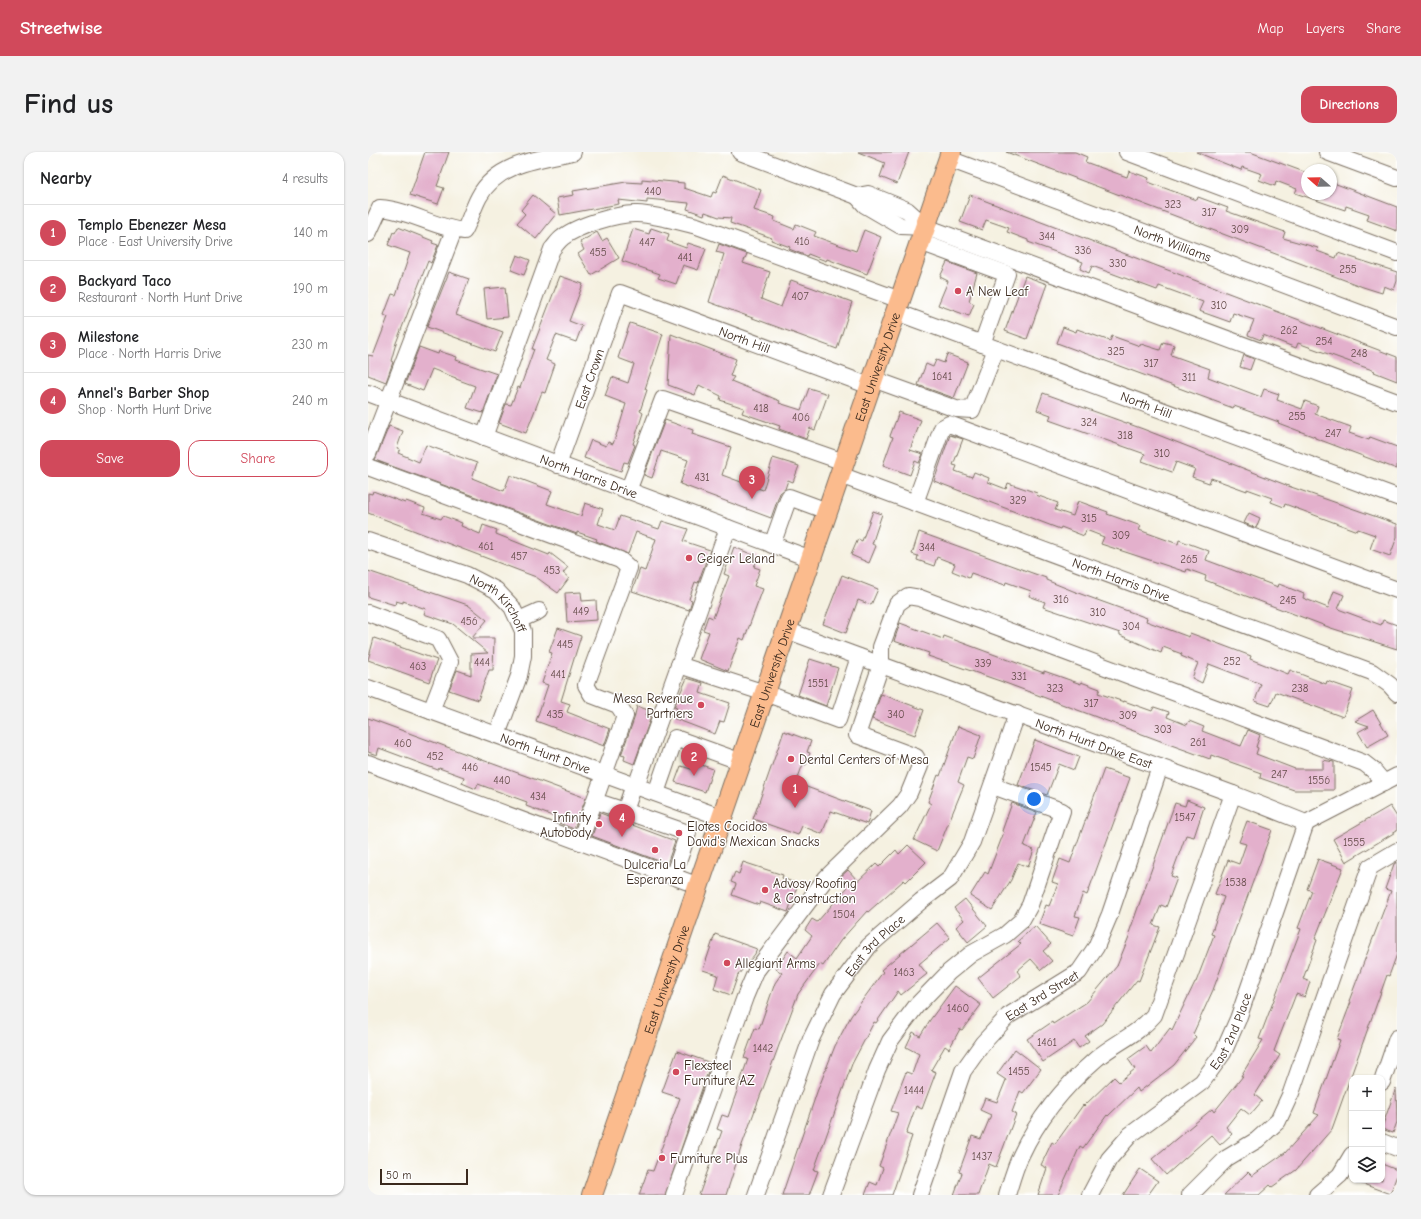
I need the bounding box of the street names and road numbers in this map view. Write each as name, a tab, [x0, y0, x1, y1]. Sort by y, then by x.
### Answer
street label: North Williams	[1132, 222, 1214, 264]
street label: East University Drive	[851, 310, 903, 423]
street label: North Hill	[717, 323, 773, 356]
street label: East Crown	[572, 346, 607, 411]
street label: North Hill	[1119, 388, 1174, 421]
street label: North Harris Drive	[538, 451, 640, 501]
street label: North Harris Drive	[1070, 554, 1173, 604]
street label: North Kirchoff	[467, 570, 530, 635]
street label: East University Drive	[746, 616, 798, 730]
street label: North Hunt Drive East	[1034, 715, 1155, 772]
street label: North Hunt Drive	[498, 730, 593, 777]
street label: East 3rd Place	[842, 911, 908, 979]
street label: East University Drive	[641, 922, 692, 1036]
street label: East 3rd Street	[1002, 966, 1082, 1023]
street label: East 2nd Place	[1206, 990, 1254, 1072]

